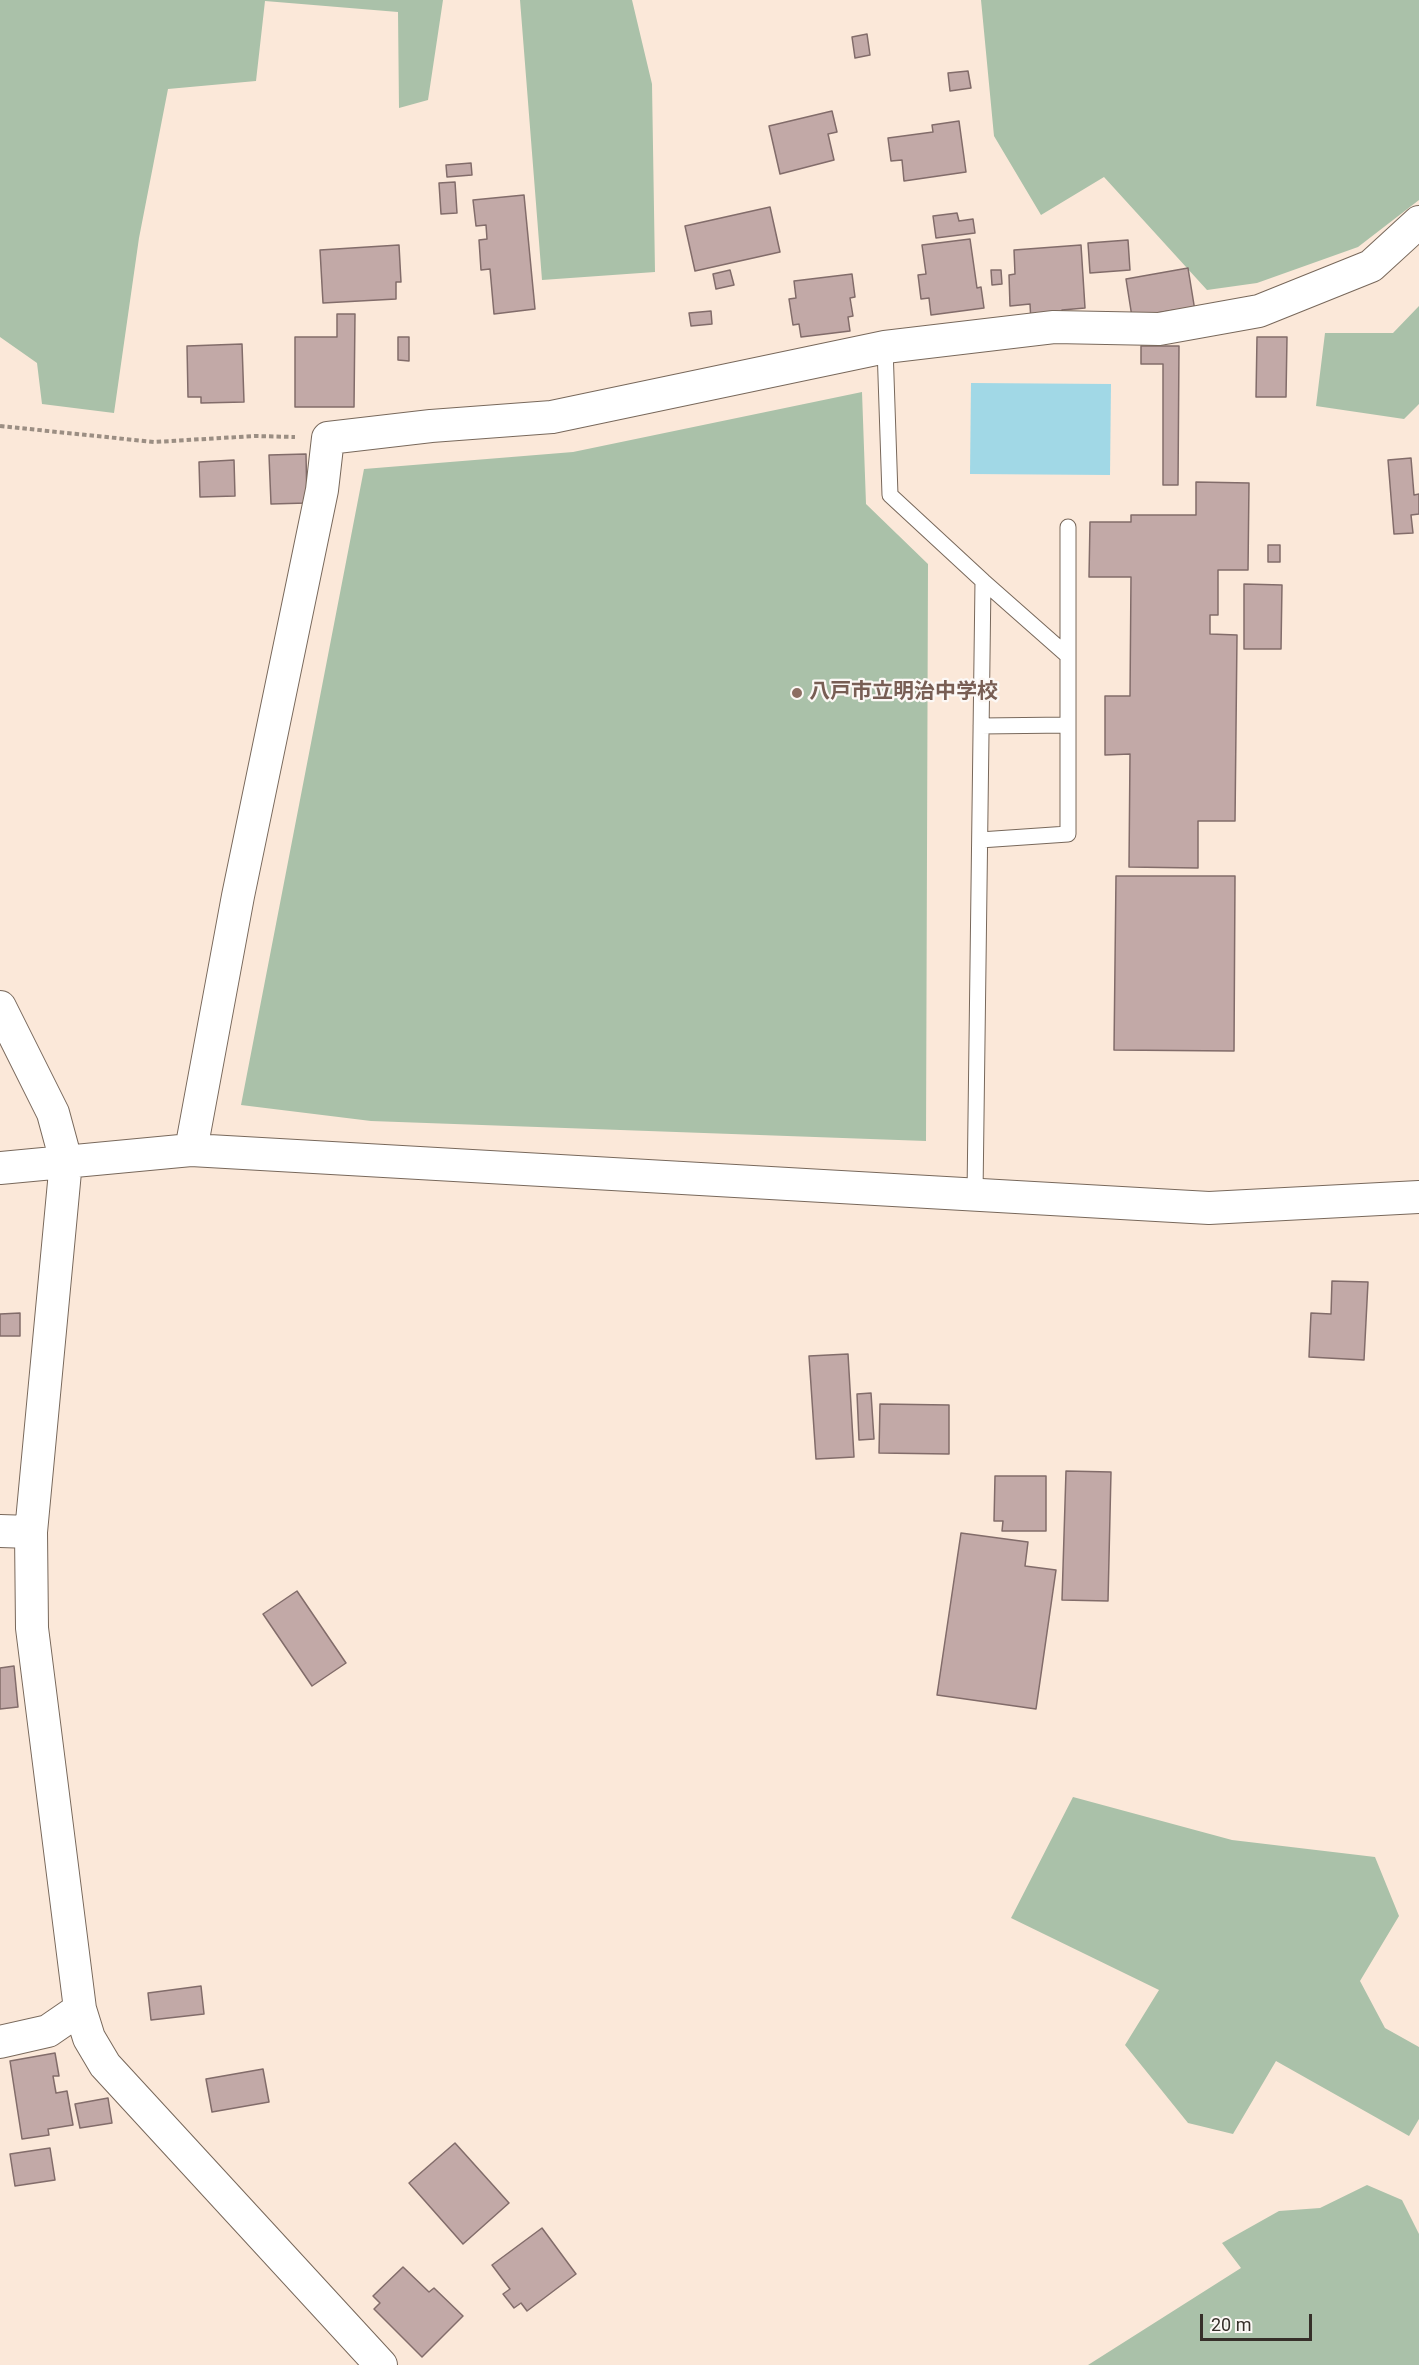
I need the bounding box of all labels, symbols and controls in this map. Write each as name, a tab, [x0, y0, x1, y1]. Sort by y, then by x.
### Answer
place label: 八戸市立明治中学校	[809, 680, 998, 706]
marker: 八戸市立明治中学校	[790, 686, 804, 700]
scale bar	[1203, 2302, 1316, 2340]
text: 20 m	[1211, 2314, 1251, 2335]

